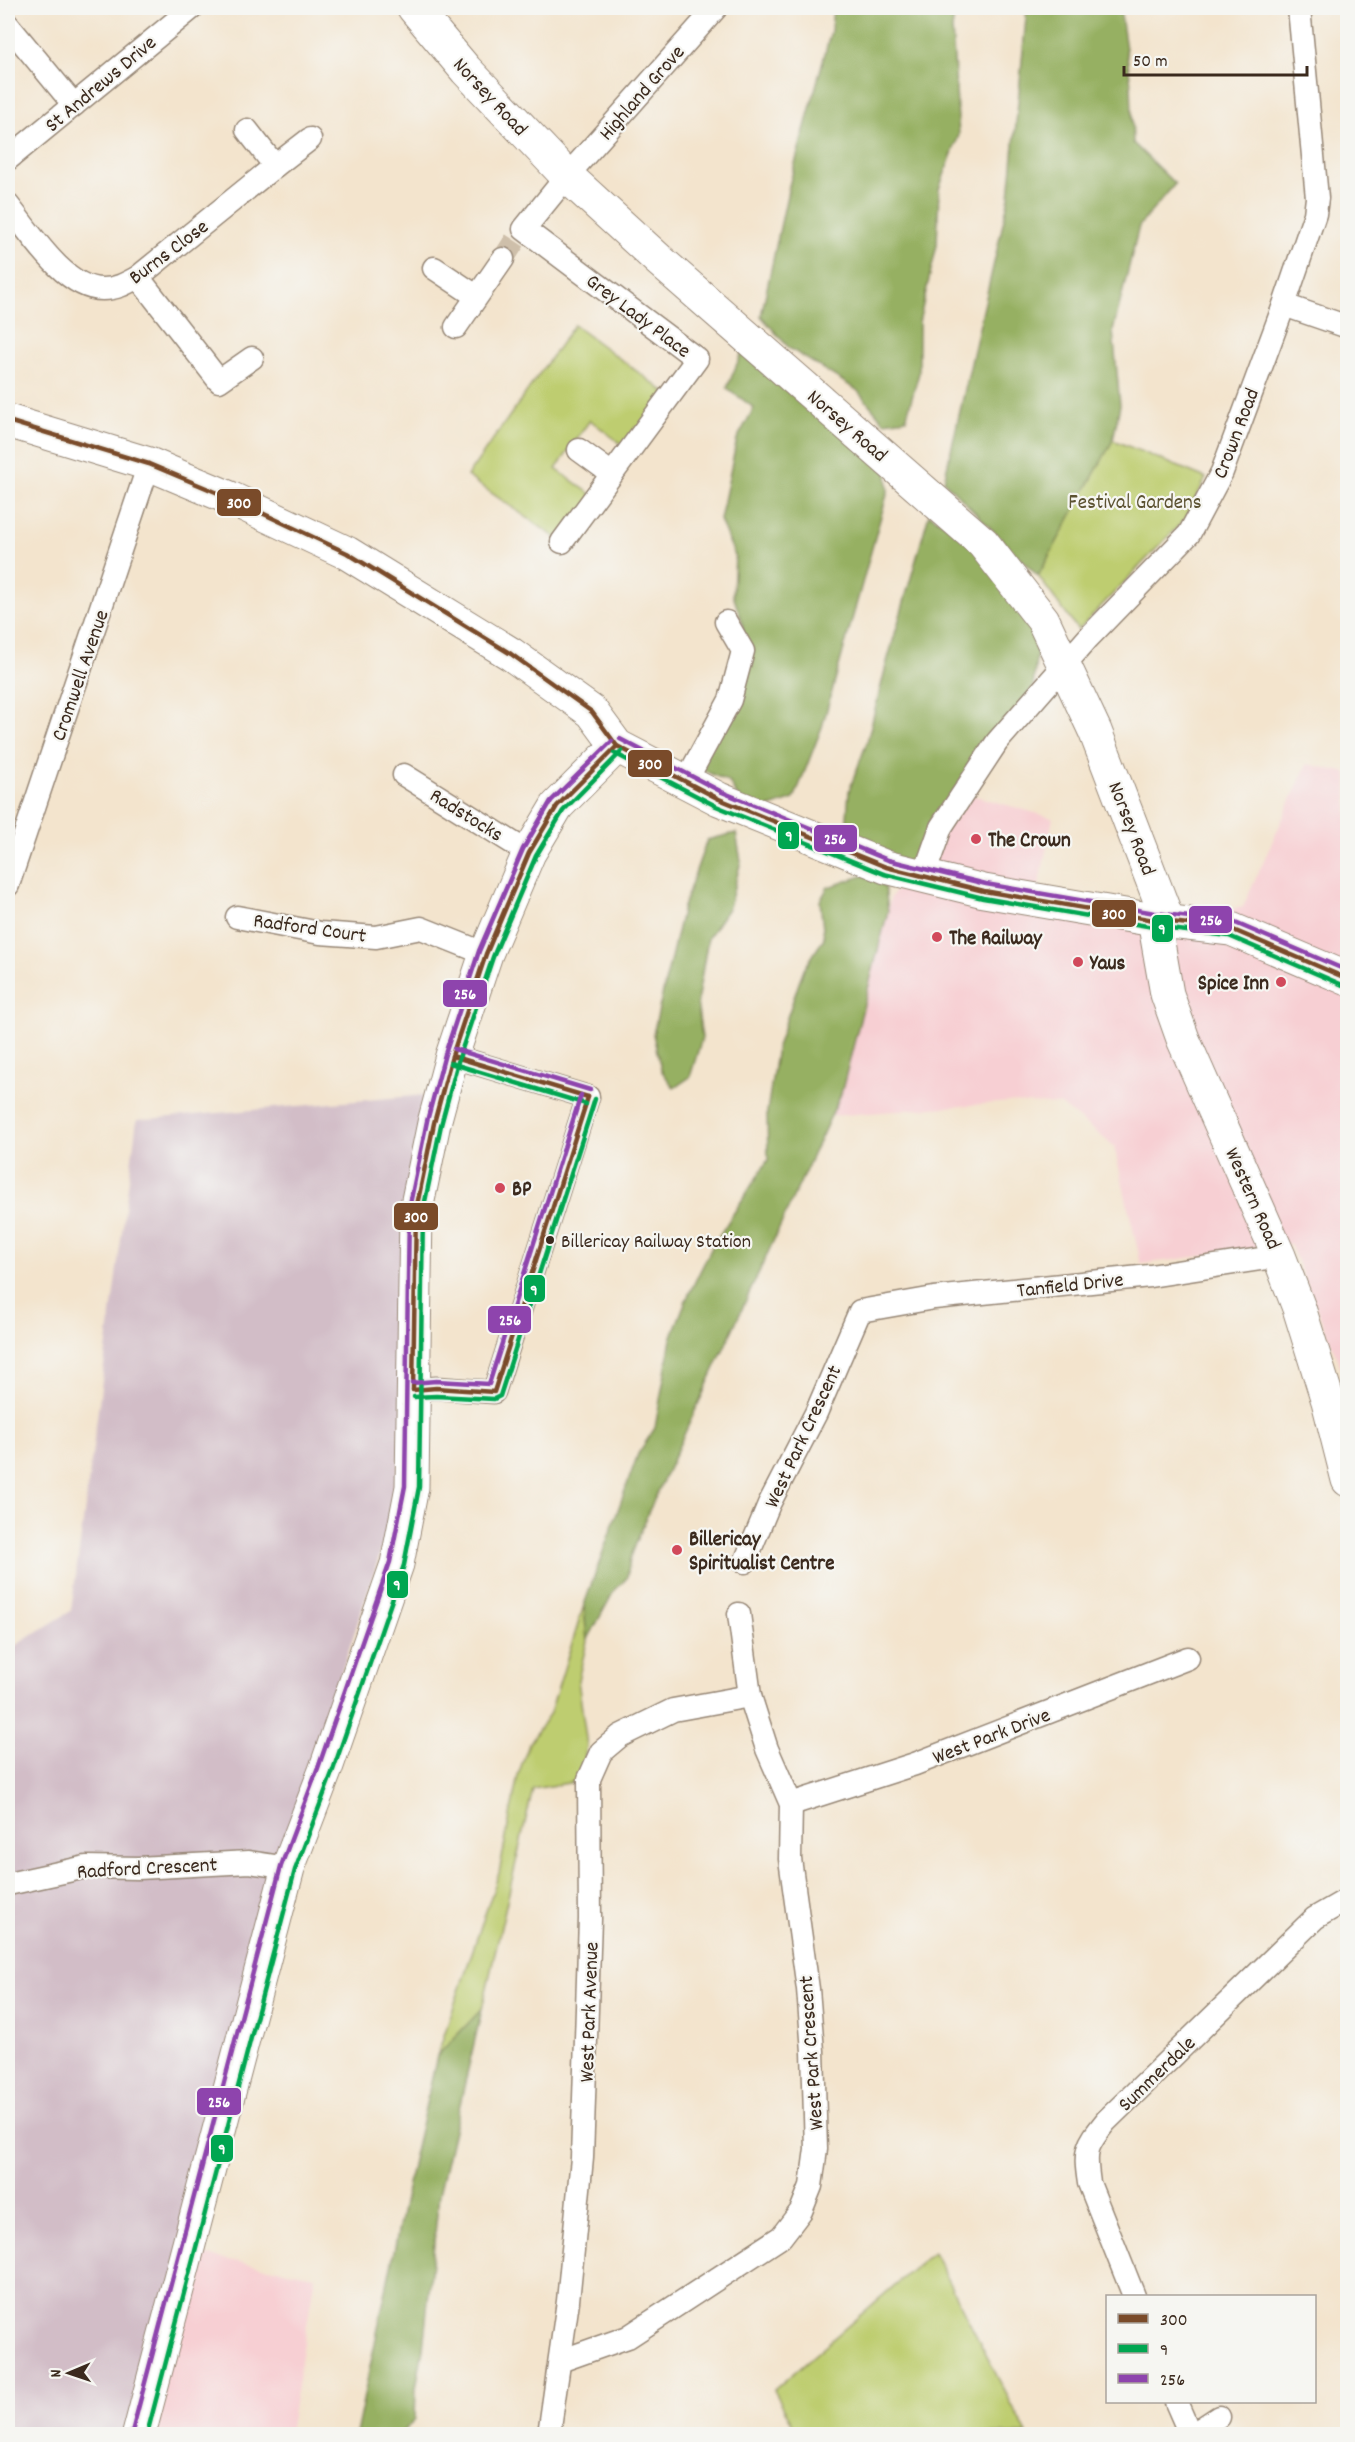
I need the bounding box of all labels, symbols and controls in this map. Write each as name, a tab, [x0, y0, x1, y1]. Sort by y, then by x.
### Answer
street label: St Andrews Drive	[40, 30, 164, 141]
street label: Highland Grove	[593, 39, 693, 148]
scale bar	[1124, 39, 1307, 77]
text: 50 m	[1133, 50, 1168, 75]
street label: Norsey Road	[444, 52, 533, 144]
street label: Burns Close	[124, 213, 216, 293]
street label: Grey Lady Place	[578, 268, 696, 367]
street label: Norsey Road	[799, 384, 893, 471]
street label: Crown Road	[1207, 384, 1269, 484]
line badge: 300	[216, 488, 262, 517]
park label: Festival Gardens	[1068, 489, 1202, 519]
text: 300	[227, 493, 251, 516]
street label: Cromwell Avenue	[45, 606, 118, 746]
line badge: 300	[627, 749, 673, 778]
text: 300	[638, 754, 662, 777]
street label: Norsey Road	[1099, 778, 1162, 880]
street label: Radstocks	[423, 782, 508, 851]
line badge: 9	[777, 821, 800, 850]
line badge: 256	[813, 824, 858, 853]
text: 9	[785, 826, 793, 849]
place label: The Crown	[988, 827, 1071, 857]
text: 256	[824, 829, 846, 852]
marker: The Crown	[969, 832, 983, 846]
line badge: 300	[1091, 899, 1137, 928]
text: 300	[1102, 904, 1126, 927]
line badge: 256	[1188, 905, 1233, 934]
street label: Radford Court	[251, 907, 368, 953]
text: 256	[1200, 910, 1222, 933]
line badge: 9	[1151, 914, 1174, 943]
text: 9	[1158, 919, 1166, 942]
place label: The Railway	[949, 925, 1043, 955]
marker: The Railway	[930, 930, 944, 944]
place label: Yaus	[1089, 950, 1126, 980]
marker: Yaus	[1071, 955, 1085, 969]
place label: Spice Inn	[1198, 970, 1269, 1000]
marker: Spice Inn	[1274, 975, 1288, 989]
line badge: 256	[442, 979, 488, 1008]
text: 256	[454, 984, 476, 1007]
street label: Western Road	[1215, 1143, 1287, 1255]
place label: BP	[512, 1176, 532, 1206]
marker: BP	[493, 1181, 507, 1195]
line badge: 300	[393, 1202, 439, 1231]
text: 300	[404, 1207, 428, 1230]
place label: Billericay Railway Station	[561, 1229, 751, 1257]
marker: Billericay Railway Station	[544, 1234, 556, 1246]
street label: Tanfield Drive	[1016, 1266, 1125, 1307]
line badge: 9	[523, 1274, 546, 1303]
text: 9	[530, 1280, 538, 1303]
line badge: 256	[487, 1305, 532, 1334]
text: 256	[499, 1310, 521, 1333]
street label: West Park Crescent	[758, 1361, 851, 1514]
place label: Billericay Spiritualist Centre	[689, 1526, 834, 1580]
marker: Billericay Spiritualist Centre	[670, 1543, 684, 1557]
line badge: 9	[386, 1570, 409, 1599]
text: 9	[393, 1575, 401, 1598]
street label: West Park Drive	[929, 1702, 1055, 1774]
street label: Radford Crescent	[76, 1851, 218, 1889]
street label: West Park Avenue	[574, 1941, 608, 2083]
street label: West Park Crescent	[793, 1974, 833, 2131]
street label: Summerdale	[1112, 2030, 1204, 2120]
line badge: 256	[196, 2087, 242, 2116]
text: 256	[208, 2092, 230, 2115]
line badge: 9	[210, 2134, 234, 2163]
text: 9	[218, 2139, 226, 2162]
legend	[1106, 2295, 1316, 2403]
text: 300	[1160, 2309, 1188, 2334]
text: 9	[1160, 2339, 1168, 2364]
north arrow	[39, 2343, 99, 2403]
text: N	[45, 2369, 68, 2378]
text: 256	[1160, 2369, 1185, 2394]

